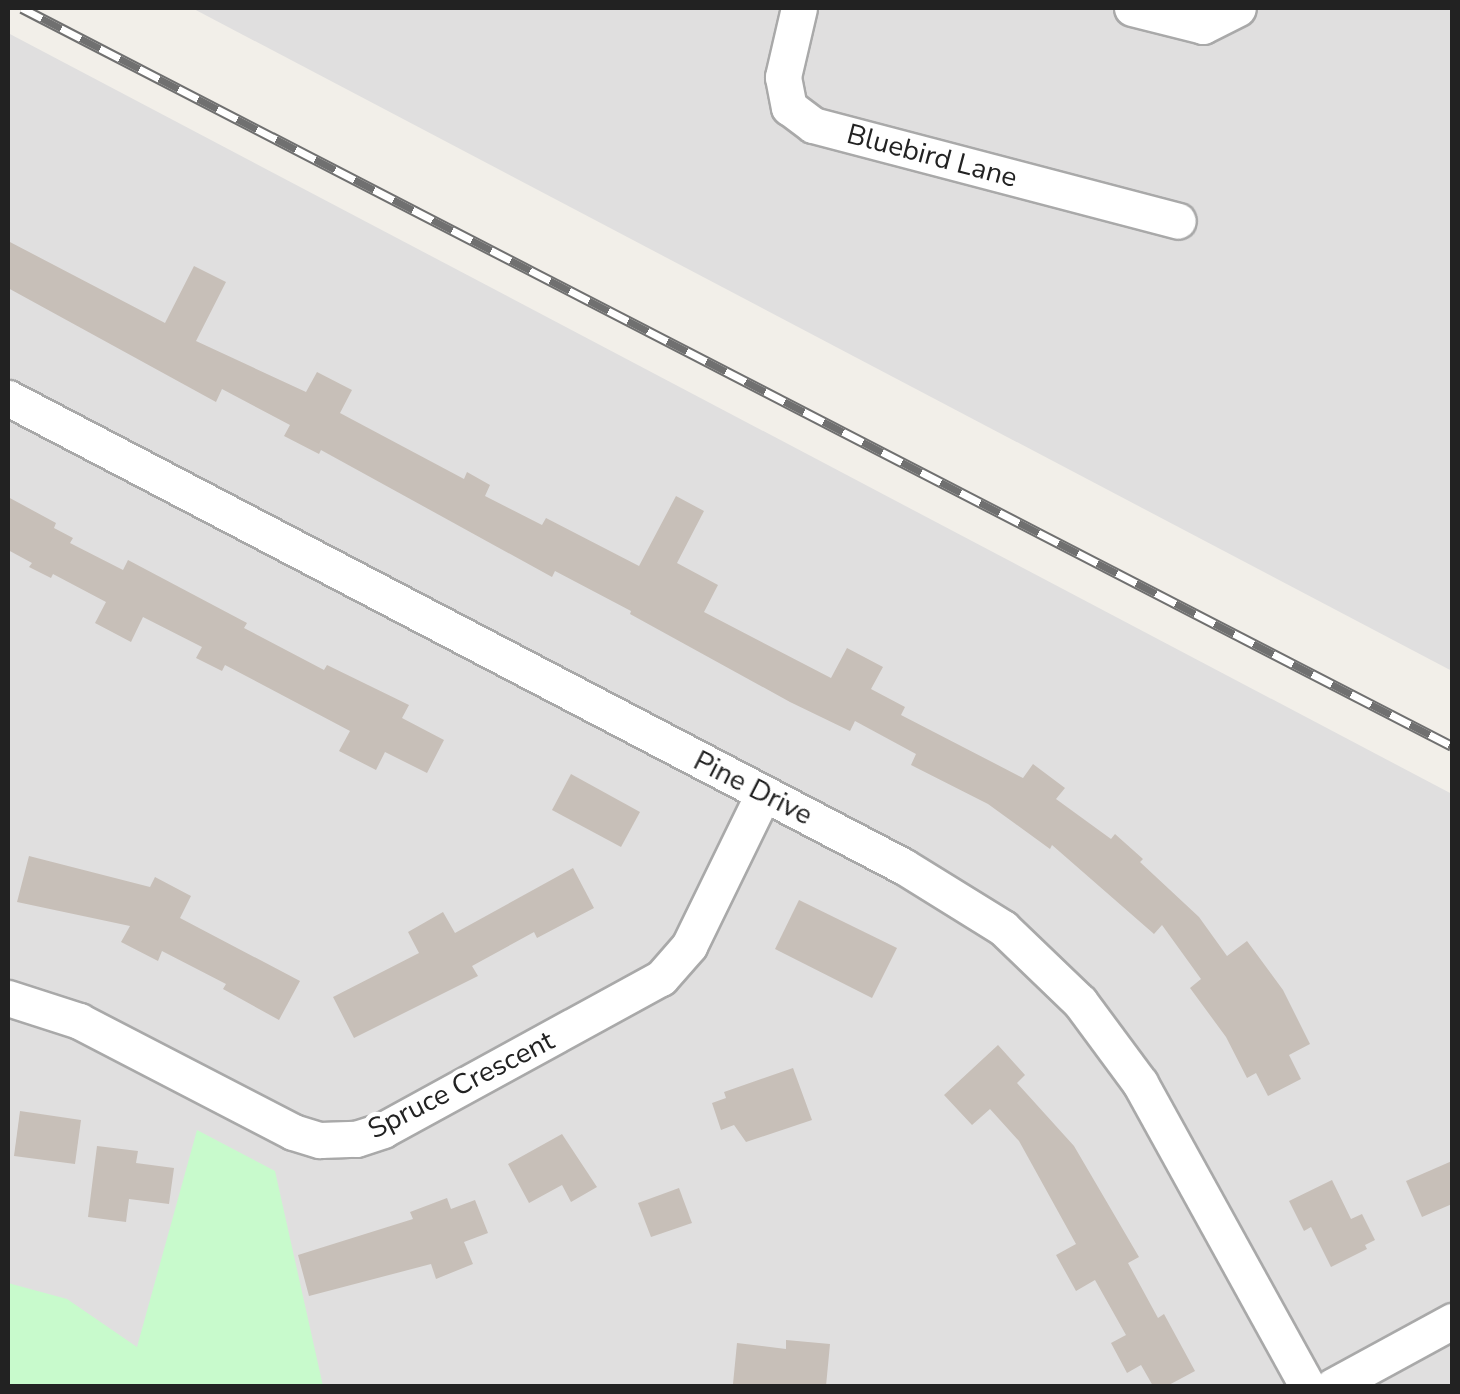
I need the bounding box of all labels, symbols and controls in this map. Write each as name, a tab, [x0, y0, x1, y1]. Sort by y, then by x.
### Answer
street label: Bluebird Lane	[843, 117, 1021, 195]
street label: Pine Drive	[688, 744, 818, 832]
street label: Spruce Crescent	[362, 1024, 560, 1146]

